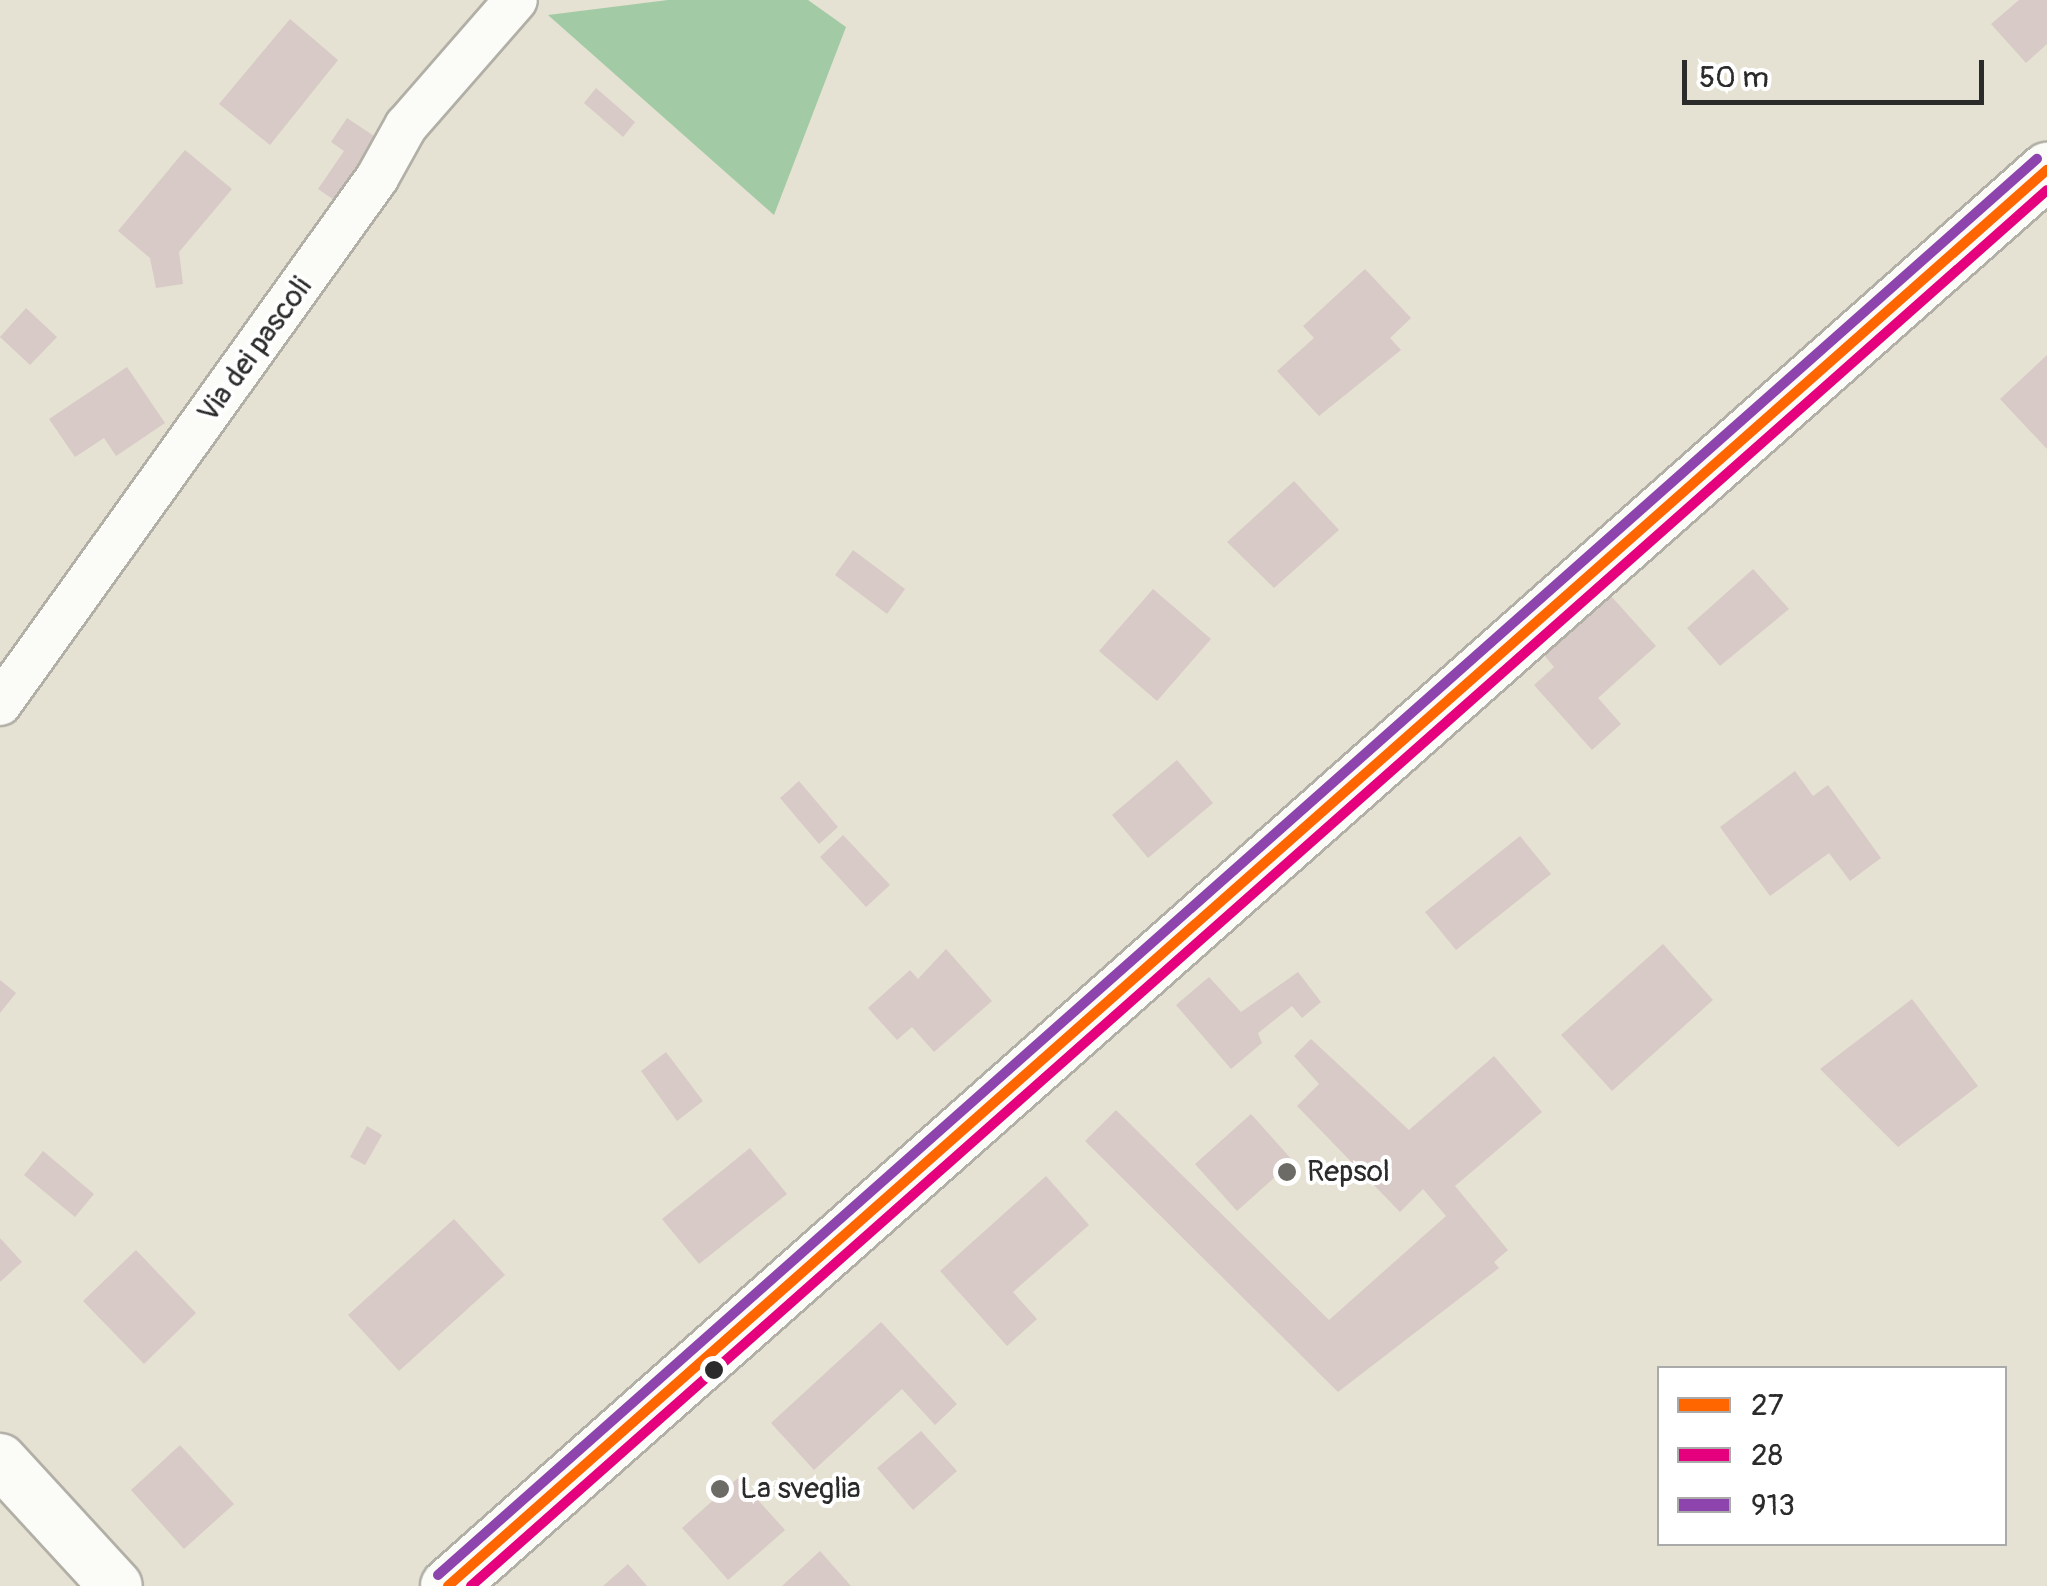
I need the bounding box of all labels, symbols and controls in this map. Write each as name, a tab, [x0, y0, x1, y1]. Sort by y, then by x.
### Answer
scale bar	[1687, 40, 1990, 102]
text: 50 m	[1699, 59, 1769, 96]
street label: Via dei pascoli	[190, 270, 320, 430]
place label: Repsol	[1307, 1154, 1390, 1190]
marker: Repsol	[1276, 1161, 1298, 1183]
unlabelled marker	[704, 1360, 724, 1380]
legend	[1657, 1366, 2007, 1546]
text: 27	[1751, 1387, 1784, 1424]
text: 28	[1751, 1437, 1783, 1474]
place label: La sveglia	[740, 1471, 861, 1507]
marker: La sveglia	[709, 1478, 731, 1500]
text: 913	[1751, 1487, 1795, 1524]

